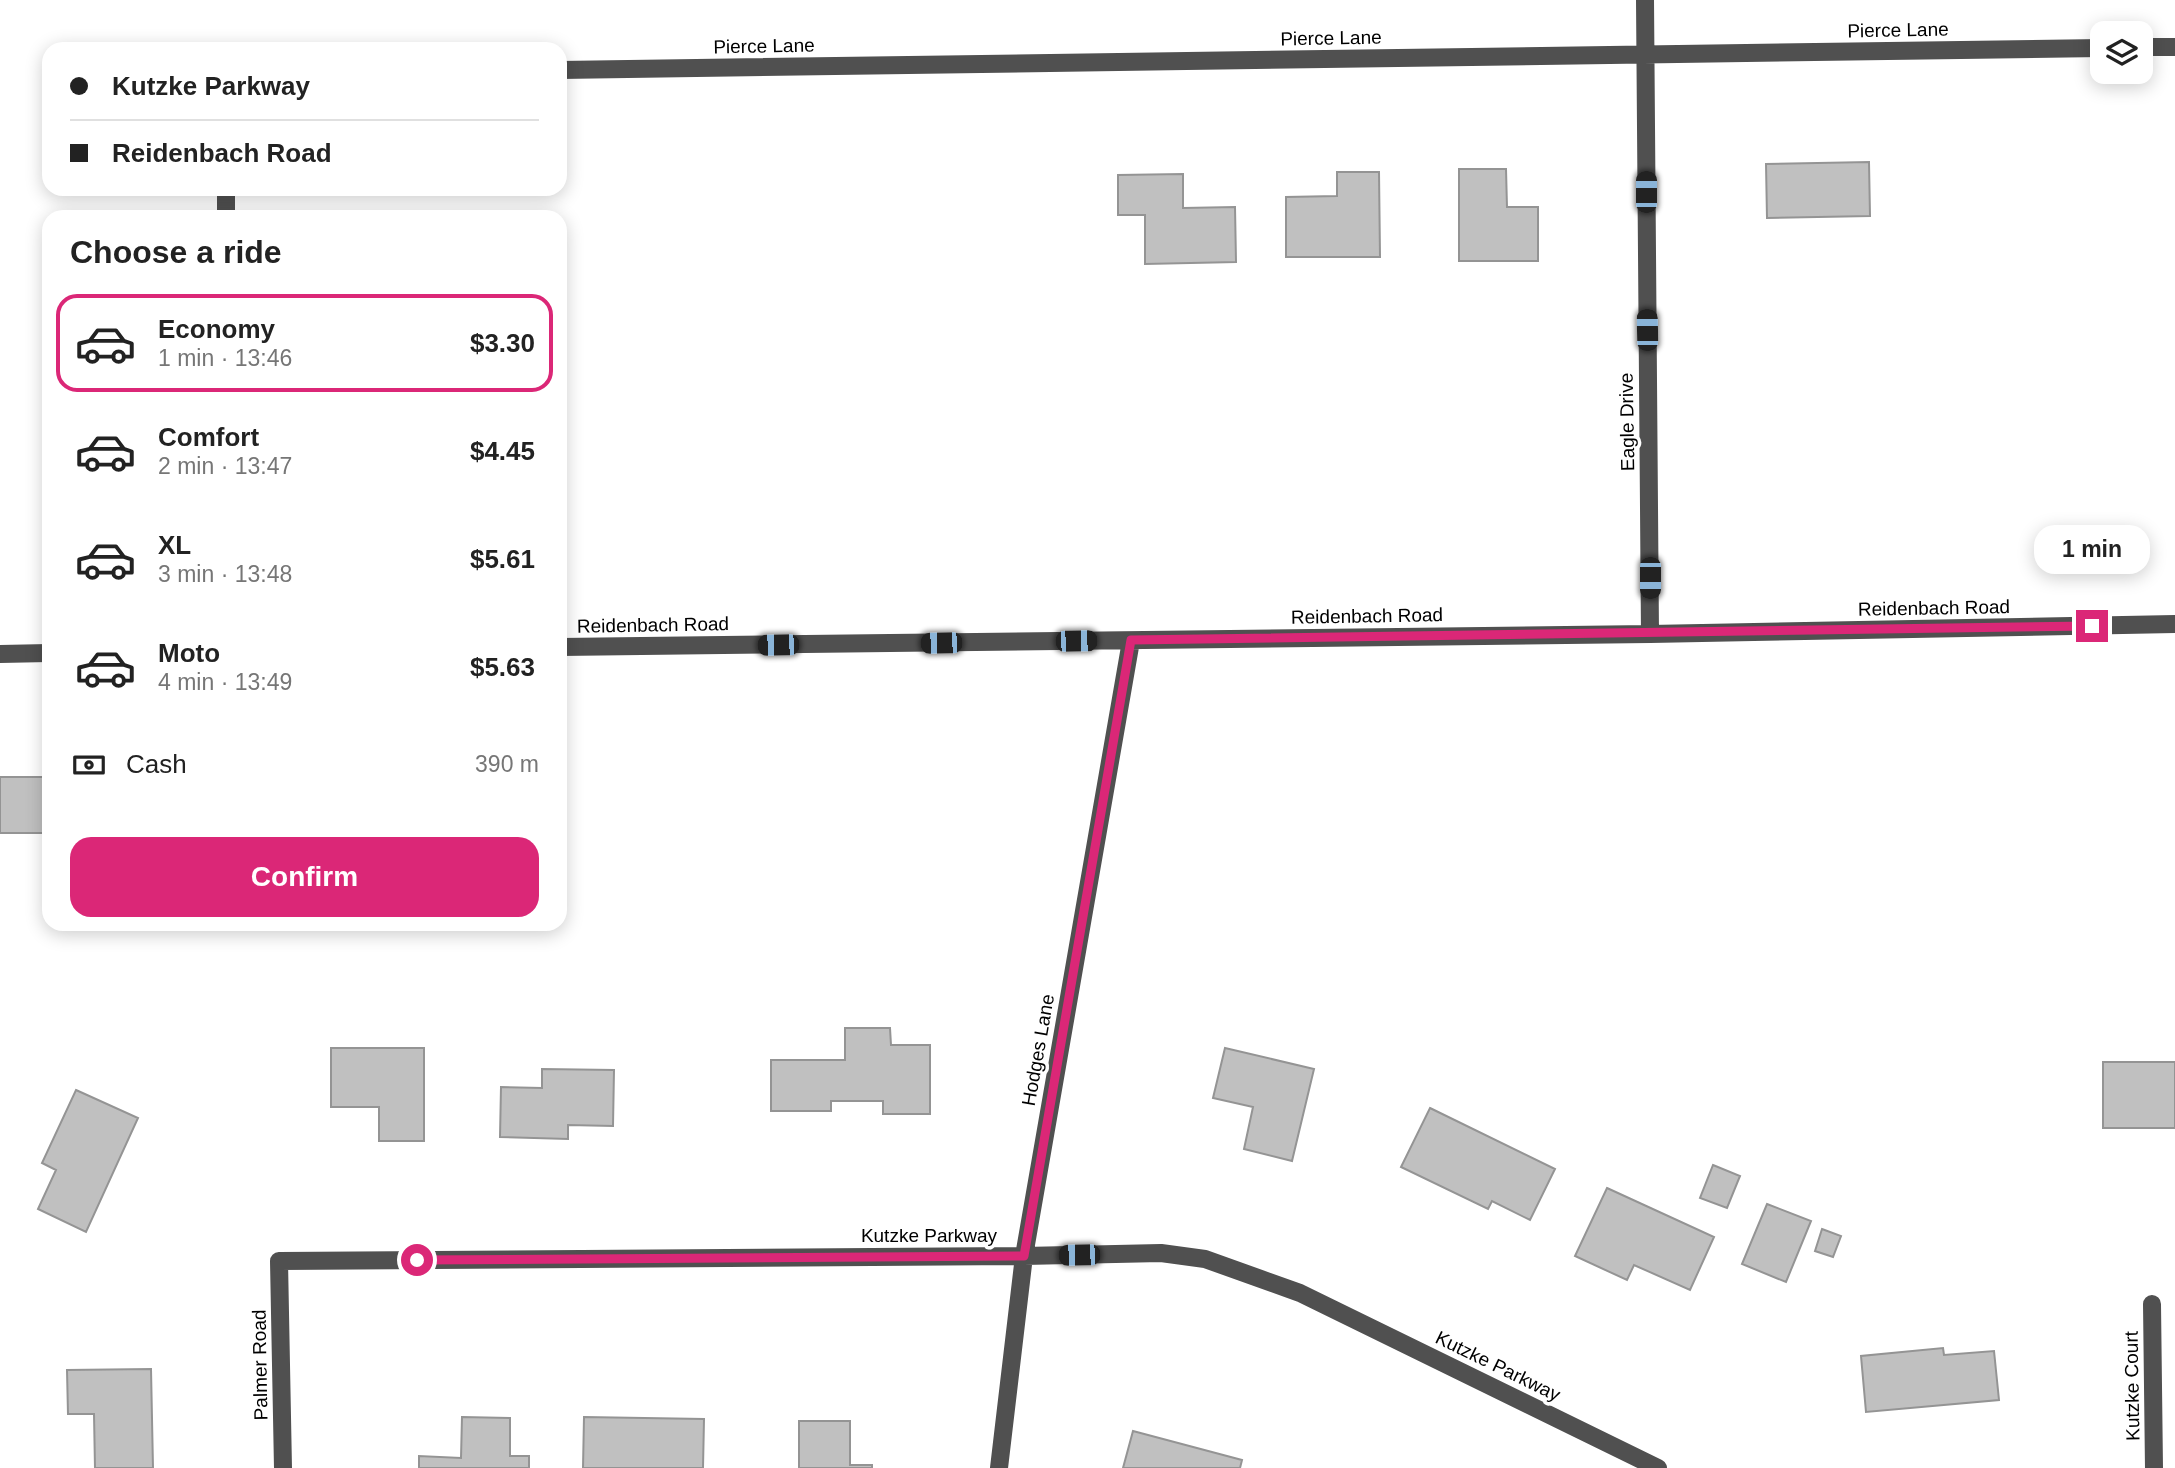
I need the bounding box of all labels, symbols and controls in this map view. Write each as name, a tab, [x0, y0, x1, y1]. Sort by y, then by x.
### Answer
street label: Pierce Lane	[1847, 19, 1949, 41]
map controls	[2090, 21, 2153, 84]
button: layers	[2090, 21, 2153, 84]
street label: Pierce Lane	[1280, 27, 1382, 49]
street label: Pierce Lane	[713, 35, 815, 57]
text: Kutzke Parkway	[112, 71, 310, 101]
text: Reidenbach Road	[112, 138, 332, 168]
car	[1636, 171, 1657, 213]
text: Choose a ride	[70, 234, 282, 270]
car	[1637, 309, 1658, 351]
icon: car	[74, 312, 137, 375]
text: Economy	[158, 314, 275, 344]
text: $3.30	[470, 328, 535, 358]
text: 1 min · 13:46	[158, 345, 292, 371]
street label: Eagle Drive	[1616, 373, 1638, 471]
icon: car	[74, 420, 137, 483]
text: Comfort	[158, 422, 259, 452]
text: $4.45	[470, 436, 535, 466]
text: 2 min · 13:47	[158, 453, 292, 479]
callout: 1 min	[2034, 524, 2150, 574]
icon: car	[74, 528, 137, 591]
text: XL	[158, 530, 191, 560]
text: 1 min	[2062, 536, 2122, 562]
text: $5.61	[470, 544, 535, 574]
car	[1640, 557, 1661, 599]
text: 3 min · 13:48	[158, 561, 292, 587]
street label: Reidenbach Road	[1858, 596, 2010, 620]
street label: Reidenbach Road	[1291, 604, 1443, 628]
route end	[2076, 610, 2108, 642]
street label: Reidenbach Road	[577, 613, 729, 637]
car	[1055, 630, 1098, 652]
car	[920, 632, 963, 654]
car	[757, 634, 800, 656]
icon: car	[74, 636, 137, 699]
text: Moto	[158, 638, 220, 668]
text: $5.63	[470, 652, 535, 682]
text: 4 min · 13:49	[158, 669, 292, 695]
icon: cash	[70, 746, 108, 784]
text: Cash	[126, 749, 187, 779]
text: 390 m	[475, 751, 539, 777]
button: Confirm	[70, 837, 539, 917]
street label: Hodges Lane	[1018, 993, 1058, 1107]
street label: Kutzke Parkway	[861, 1225, 998, 1246]
route start	[401, 1244, 433, 1276]
car	[1058, 1244, 1101, 1266]
street label: Palmer Road	[249, 1309, 271, 1421]
street label: Kutzke Parkway	[1432, 1327, 1564, 1406]
street label: Kutzke Court	[2121, 1330, 2143, 1441]

